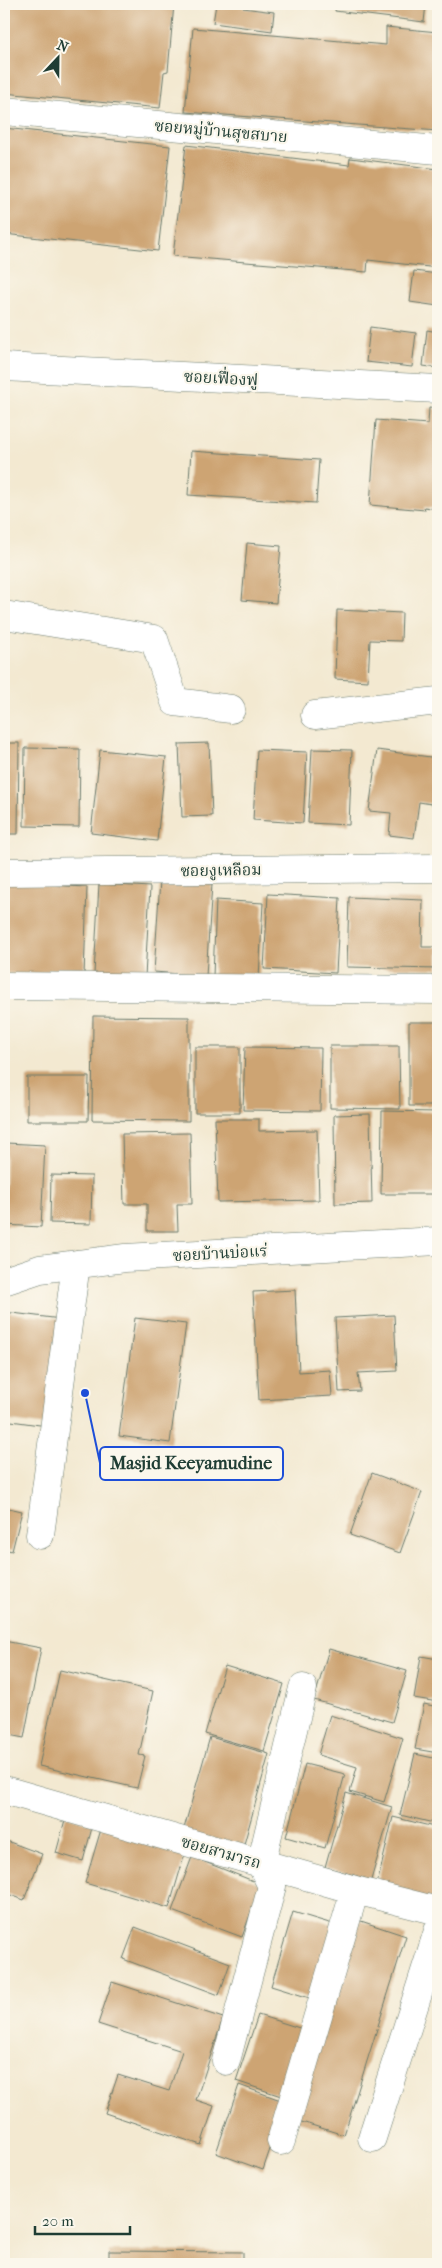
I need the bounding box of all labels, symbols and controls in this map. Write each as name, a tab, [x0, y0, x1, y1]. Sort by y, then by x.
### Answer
north arrow	[32, 32, 82, 82]
text: N	[55, 37, 71, 56]
street label: ซอยหมู่บ้านสุขสบาย	[153, 116, 288, 148]
street label: ซอยเฟื่องฟู	[183, 365, 259, 390]
street label: ซอยงูเหลือม	[180, 860, 262, 881]
street label: ซอยบ้านบ่อแร่	[172, 1241, 268, 1265]
callout: Masjid Keeyamudine	[100, 1447, 283, 1480]
text: Masjid Keeyamudine	[109, 1453, 272, 1474]
street label: ซอยสามารถ	[179, 1832, 263, 1872]
scale bar	[35, 2203, 130, 2235]
text: 20 m	[42, 2212, 74, 2230]

